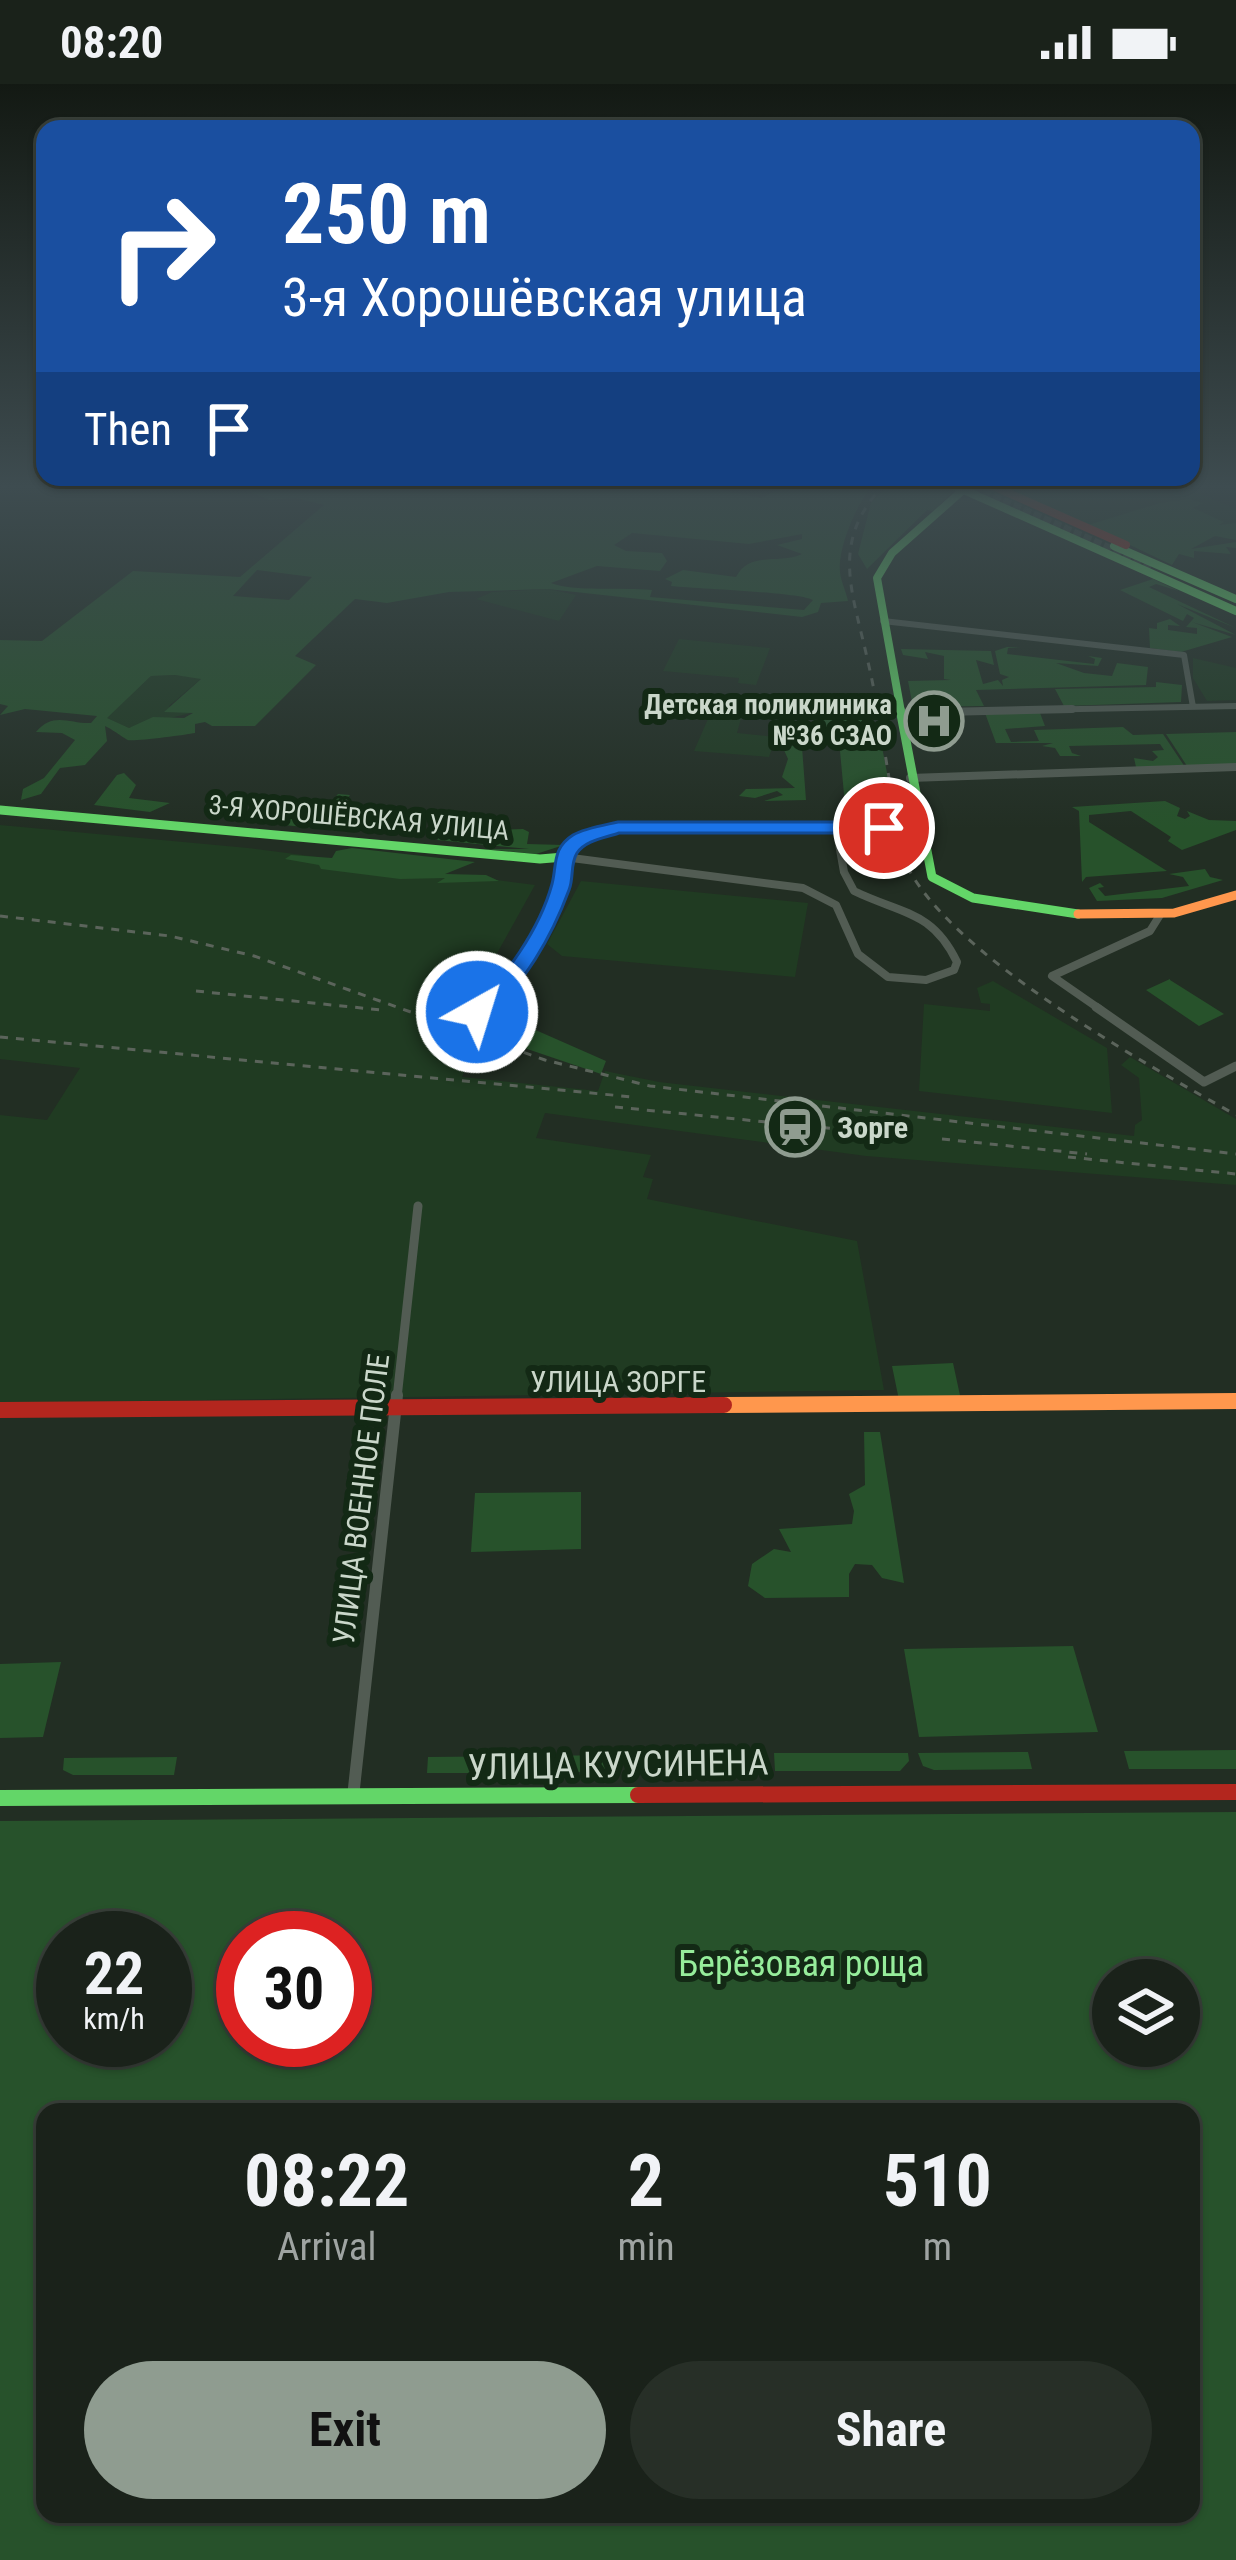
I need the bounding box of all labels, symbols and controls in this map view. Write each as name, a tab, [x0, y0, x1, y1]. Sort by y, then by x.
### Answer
text: 08:20	[60, 16, 163, 69]
text: 250 m	[282, 165, 491, 264]
icon: right	[84, 168, 240, 324]
text: 3-я Хорошёвская улица	[282, 266, 807, 329]
icon: arrive	[196, 396, 262, 462]
text: Then	[84, 403, 172, 456]
place label: Детская поликлиника №36 СЗАО	[644, 689, 892, 752]
hospital icon: Детская поликлиника №36 СЗАО	[903, 690, 965, 752]
pin	[833, 777, 935, 879]
street label: 3-Я ХОРОШЁВСКАЯ УЛИЦА	[207, 789, 511, 847]
icon: arrive	[851, 795, 917, 861]
position arrow	[414, 949, 540, 1075]
station icon: Зорге	[764, 1096, 826, 1158]
place label: Зорге	[837, 1110, 908, 1145]
street label: УЛИЦА ВОЕННОЕ ПОЛЕ	[326, 1352, 396, 1646]
street label: УЛИЦА ЗОРГЕ	[530, 1364, 706, 1399]
street label: УЛИЦА КУУСИНЕНА	[467, 1741, 769, 1789]
speed limit sign: 30	[216, 1911, 372, 2067]
text: 22	[84, 1938, 144, 2009]
park label: Берёзовая роща	[678, 1943, 924, 1985]
map controls	[1092, 1959, 1200, 2067]
button: layers	[1092, 1959, 1200, 2067]
text: km/h	[83, 2001, 145, 2036]
text: 08:22	[244, 2139, 409, 2224]
text: 2	[628, 2139, 664, 2224]
text: 510	[883, 2139, 992, 2224]
text: Arrival	[277, 2224, 376, 2270]
text: min	[617, 2224, 675, 2270]
text: m	[923, 2224, 952, 2270]
button: Exit	[84, 2361, 606, 2499]
button: Share	[630, 2361, 1152, 2499]

